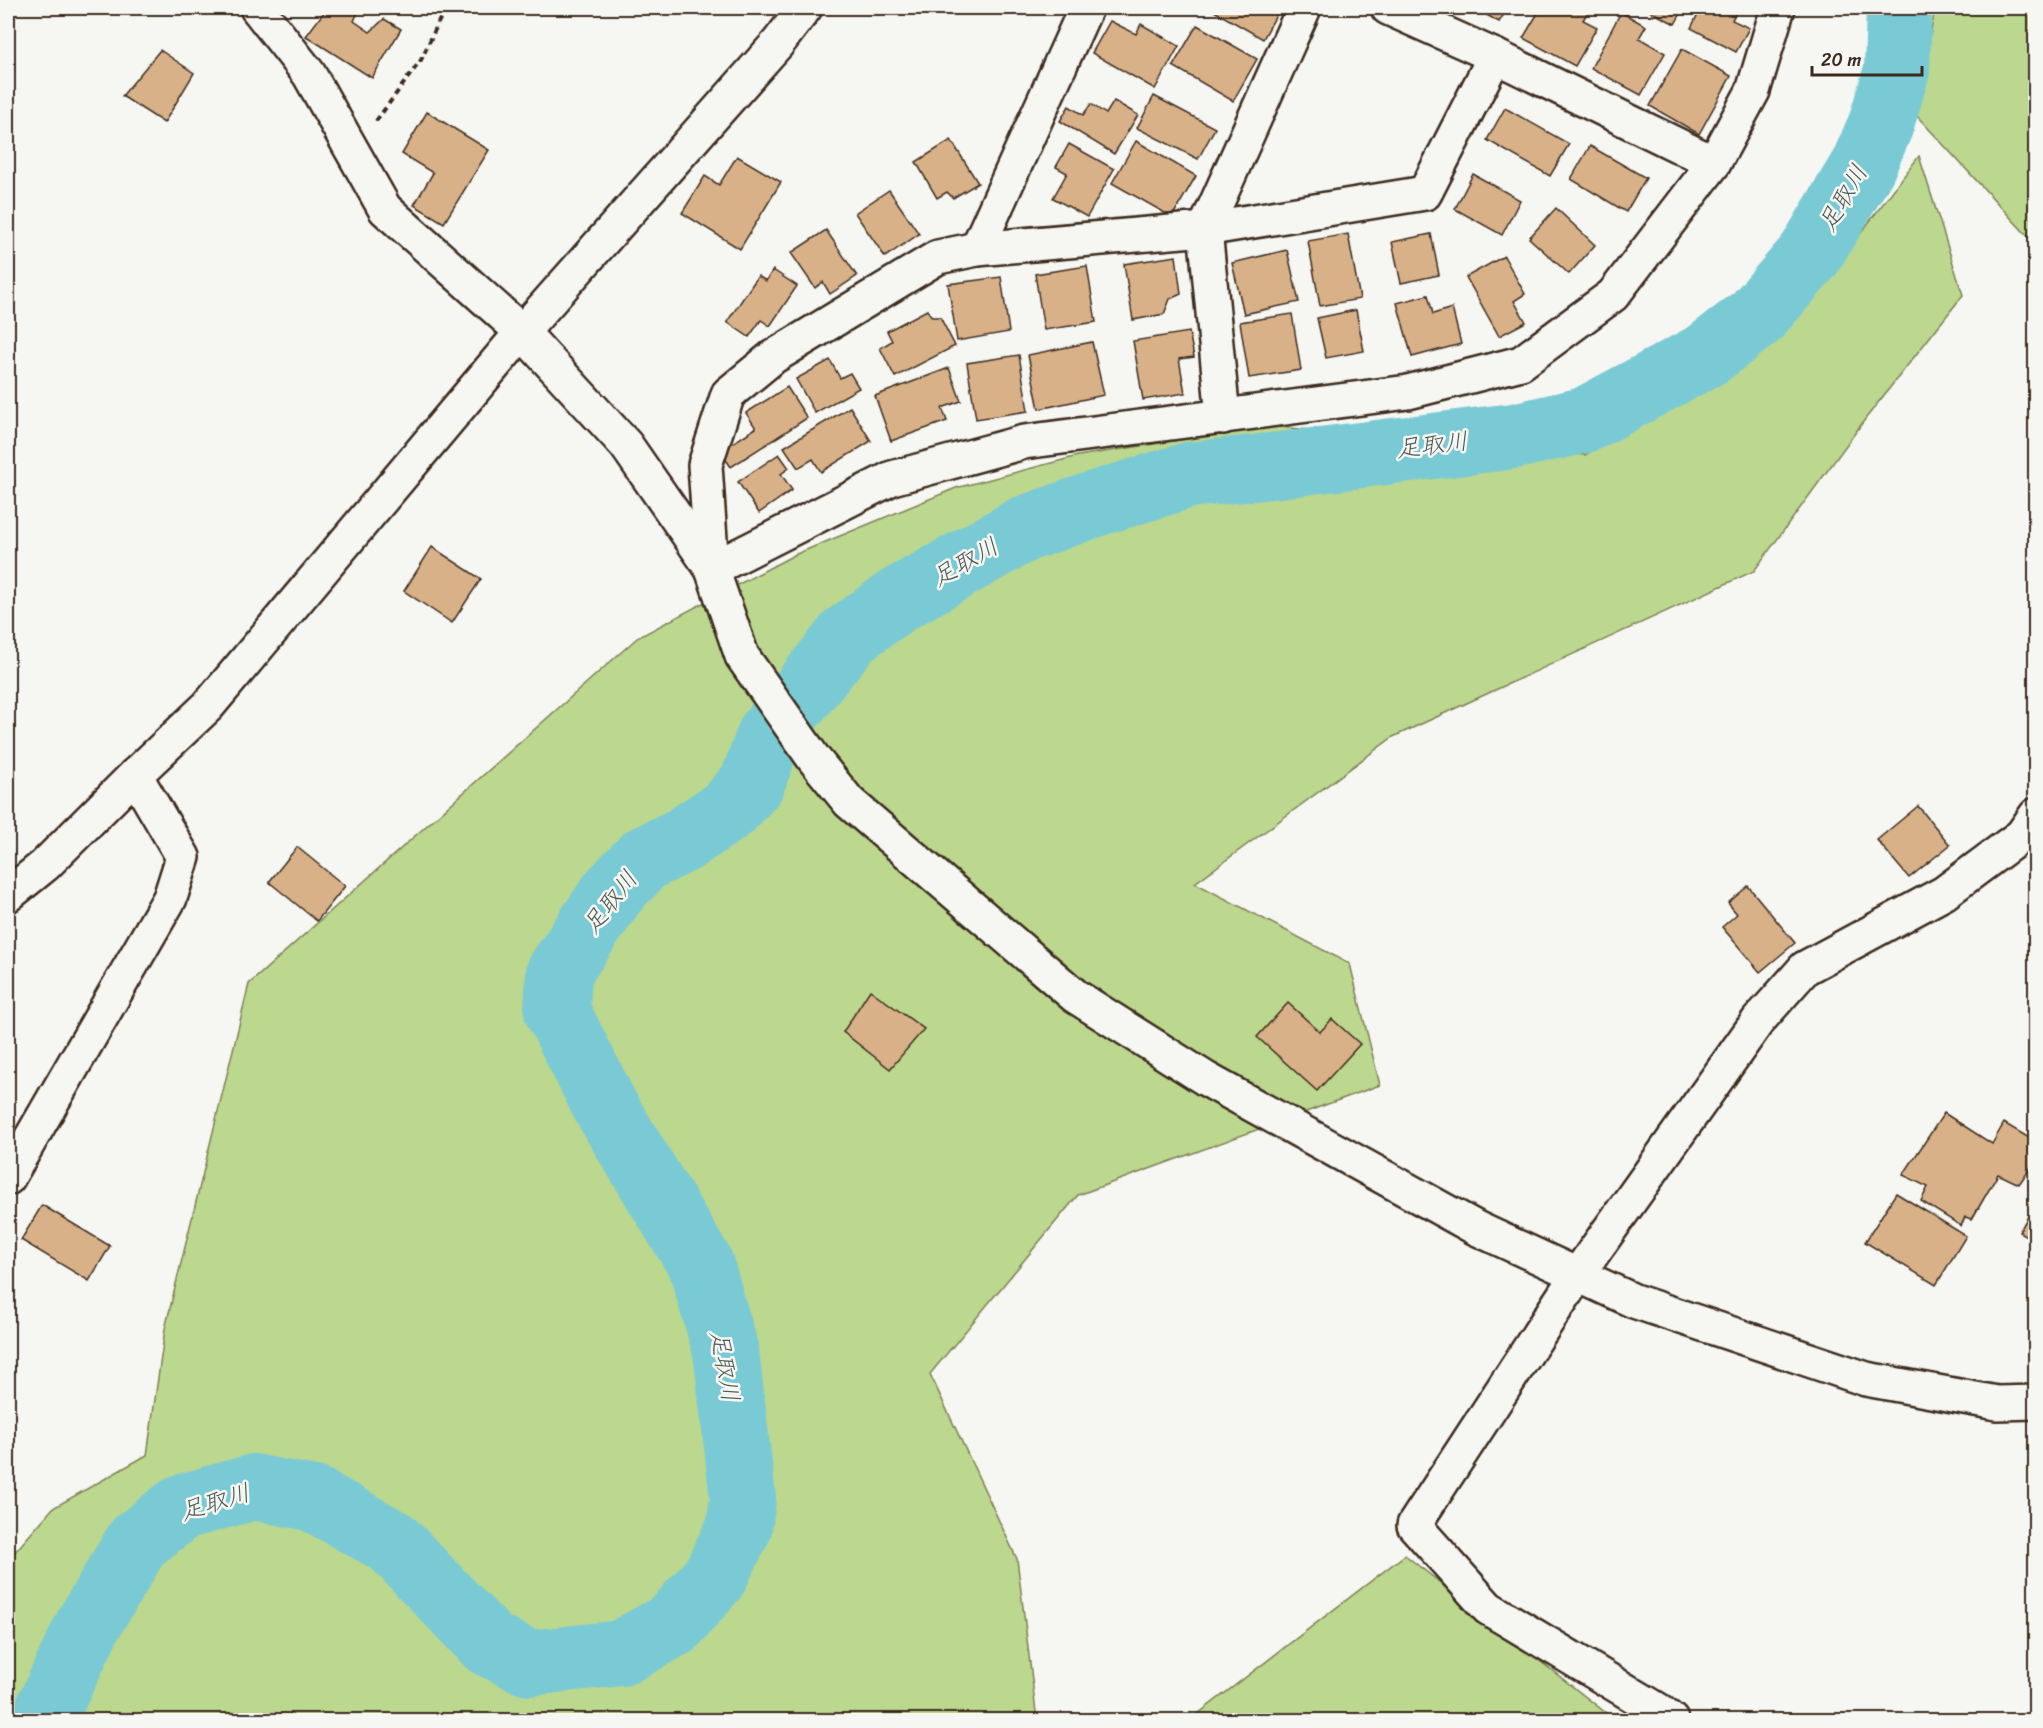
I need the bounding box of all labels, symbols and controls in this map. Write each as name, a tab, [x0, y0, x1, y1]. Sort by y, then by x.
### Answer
scale bar	[1812, 39, 1922, 77]
text: 20 m	[1821, 44, 1861, 76]
water label: 足取川	[1807, 156, 1879, 240]
water label: 足取川	[1394, 420, 1470, 470]
water label: 足取川	[923, 526, 1007, 598]
water label: 足取川	[571, 861, 649, 943]
water label: 足取川	[698, 1327, 752, 1405]
water label: 足取川	[174, 1471, 256, 1533]

